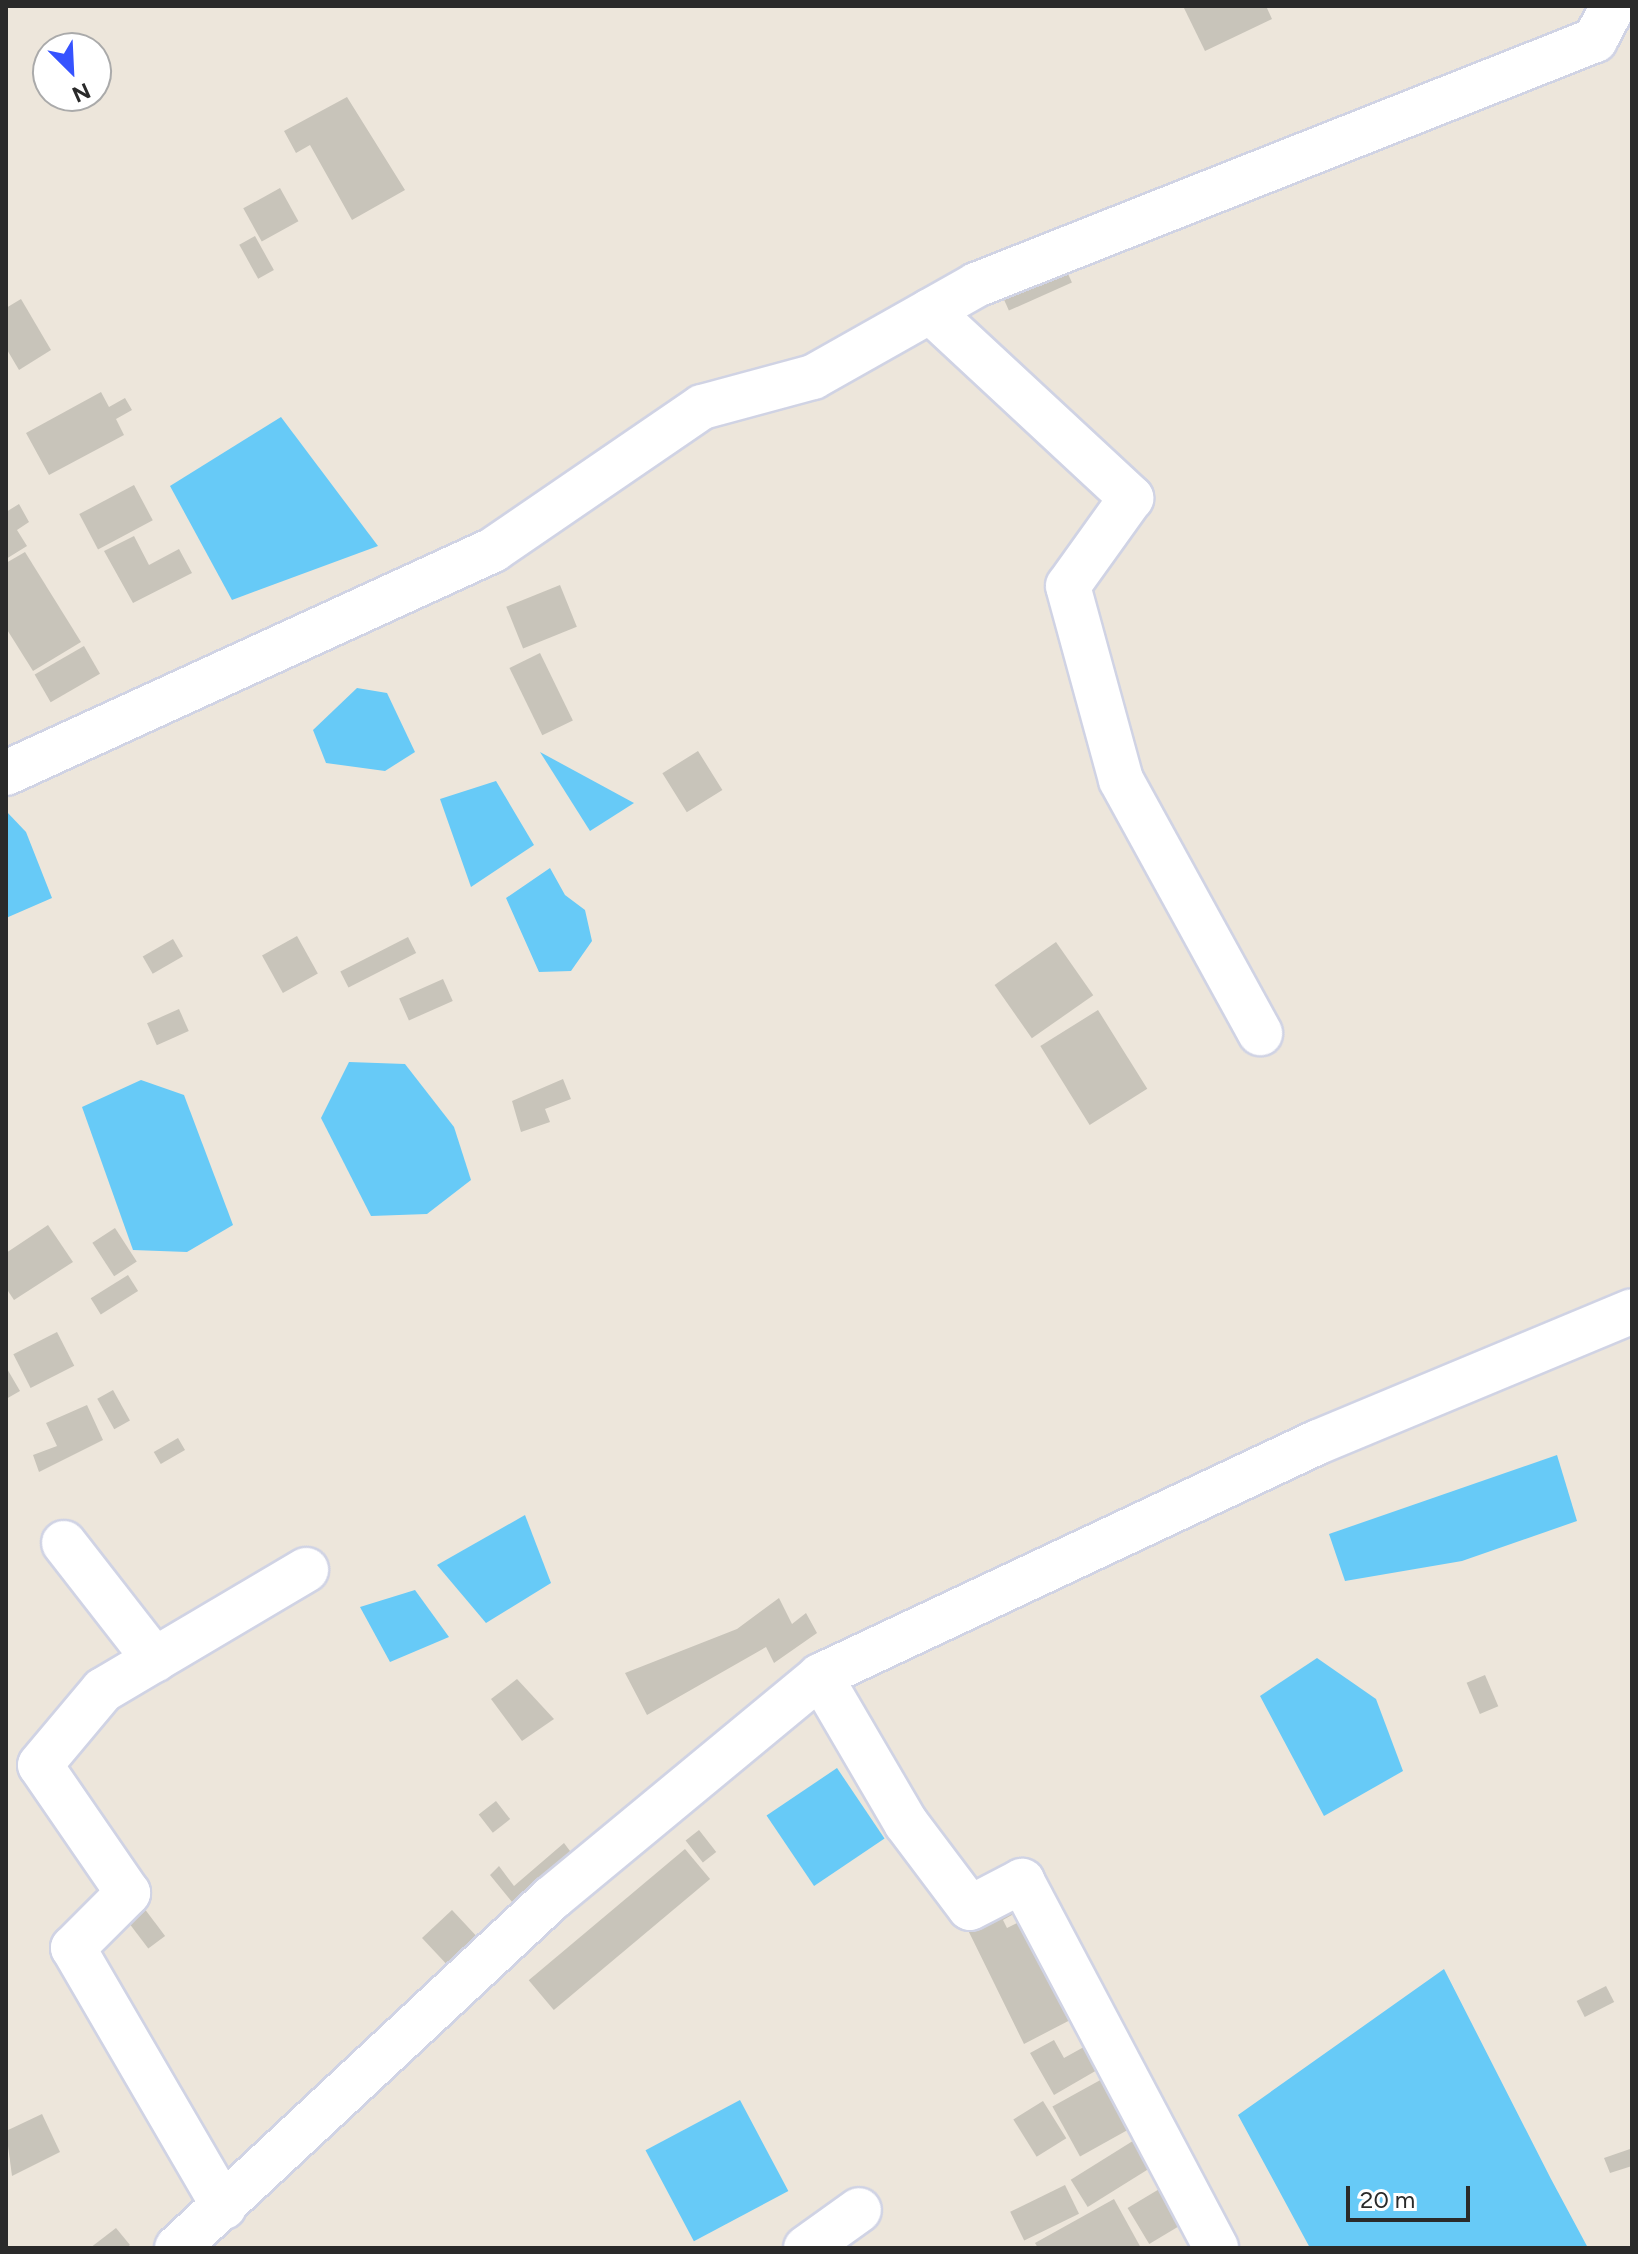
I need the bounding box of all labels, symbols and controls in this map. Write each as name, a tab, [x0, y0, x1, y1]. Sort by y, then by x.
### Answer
north arrow	[32, 32, 112, 112]
text: N	[68, 77, 94, 108]
scale bar	[1350, 2170, 1474, 2220]
text: 20 m	[1360, 2185, 1415, 2214]

